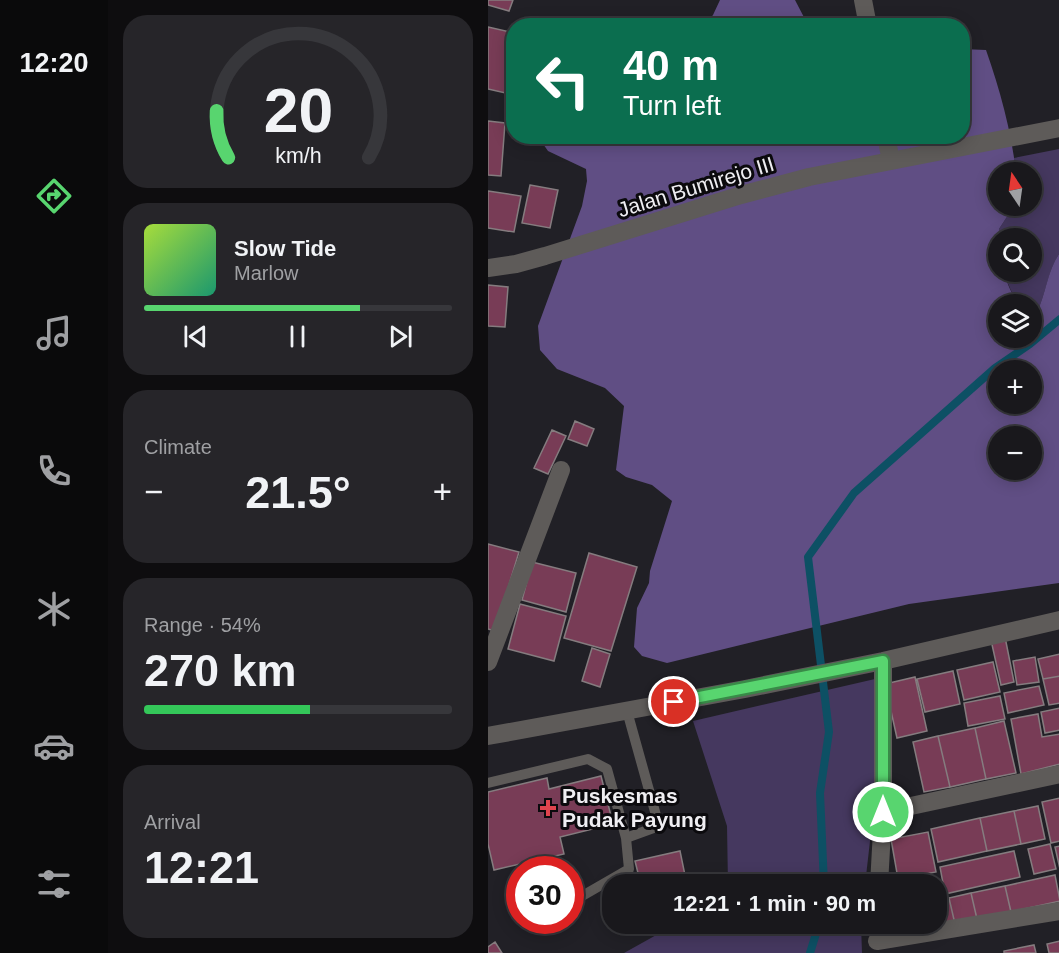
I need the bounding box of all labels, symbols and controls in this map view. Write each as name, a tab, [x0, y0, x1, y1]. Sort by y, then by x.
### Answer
icon: left	[524, 42, 602, 120]
text: 40 m	[623, 42, 719, 89]
text: 12:20	[19, 48, 89, 78]
text: 20	[263, 76, 333, 145]
text: Turn left	[623, 91, 721, 121]
text: km/h	[275, 145, 321, 169]
street label: Jalan Bumirejo III	[615, 152, 777, 221]
north arrow	[988, 162, 1042, 216]
map controls	[988, 162, 1042, 480]
icon: directions	[33, 175, 75, 217]
button: search	[988, 228, 1042, 282]
text: Slow Tide	[234, 236, 336, 261]
text: Marlow	[234, 262, 298, 284]
button: layers	[988, 294, 1042, 348]
icon: music	[33, 312, 75, 354]
icon: previous	[179, 320, 212, 353]
icon: pause	[281, 320, 314, 353]
icon: next	[384, 320, 417, 353]
button: +	[988, 360, 1042, 414]
button: −	[988, 426, 1042, 480]
text: Climate	[144, 436, 212, 458]
icon: phone	[33, 450, 75, 492]
text: 21.5°	[245, 467, 351, 518]
text: −	[144, 473, 163, 510]
text: +	[433, 473, 452, 510]
icon: climate	[33, 588, 75, 630]
text: Range · 54%	[144, 614, 261, 636]
text: 270 km	[144, 645, 297, 696]
pin	[648, 676, 699, 727]
icon: arrive	[657, 685, 690, 718]
icon: car	[33, 725, 75, 767]
position arrow	[851, 780, 915, 844]
place label: Puskesmas Pudak Payung	[562, 784, 707, 831]
marker: Puskesmas Pudak Payung	[539, 799, 557, 817]
text: Arrival	[144, 811, 201, 833]
text: 12:21	[144, 842, 259, 893]
speed limit sign: 30	[506, 856, 584, 934]
icon: filters	[33, 863, 75, 905]
text: 12:21 · 1 min · 90 m	[673, 891, 876, 916]

